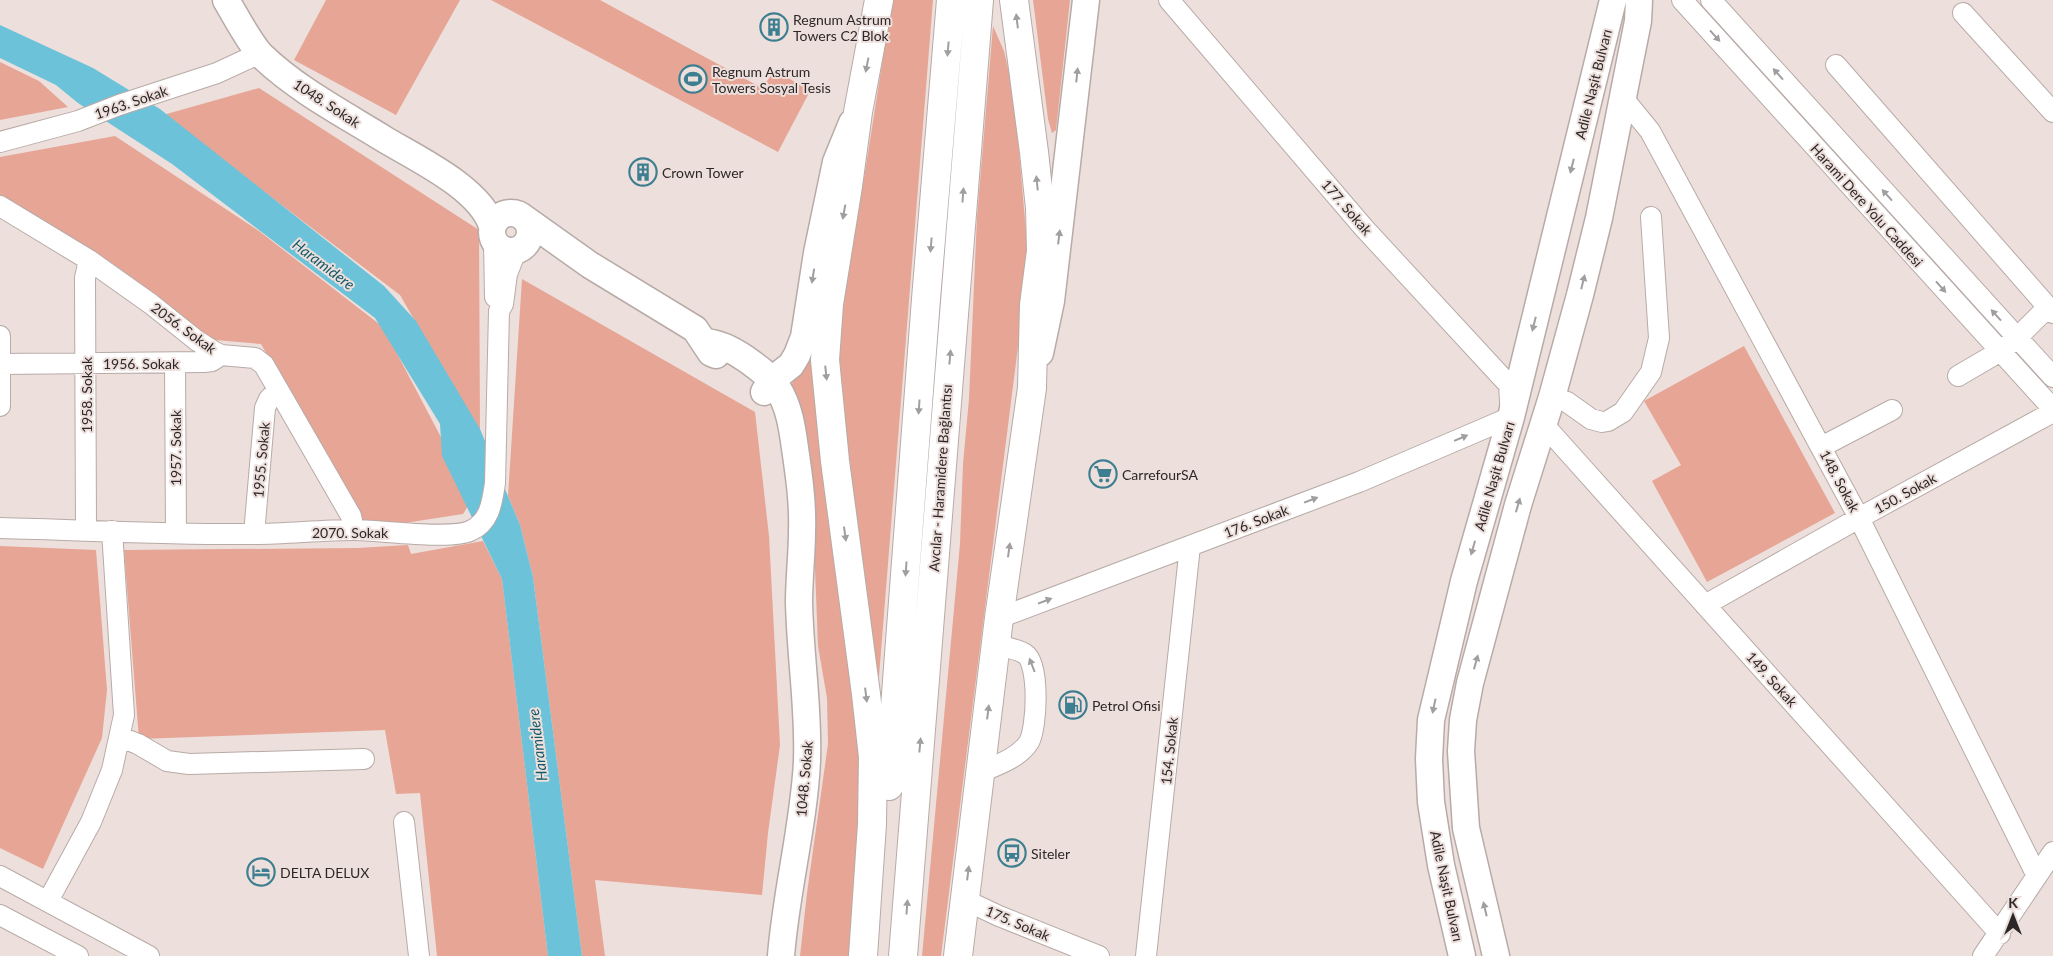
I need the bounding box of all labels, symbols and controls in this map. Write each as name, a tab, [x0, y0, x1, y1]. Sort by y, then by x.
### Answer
place label: Regnum Astrum Towers C2 Blok	[793, 11, 891, 44]
building icon: Regnum Astrum Towers C2 Blok	[759, 12, 789, 42]
one-way arrow	[1013, 13, 1021, 29]
street label: Adile Naşit Bulvarı	[1571, 27, 1615, 141]
one-way arrow	[1709, 29, 1721, 41]
one-way arrow	[943, 41, 951, 57]
one-way arrow	[863, 58, 871, 73]
place label: Regnum Astrum Towers Sosyal Tesis	[712, 63, 831, 96]
sports icon: Regnum Astrum Towers Sosyal Tesis	[678, 64, 708, 94]
one-way arrow	[1073, 67, 1081, 83]
one-way arrow	[1772, 69, 1784, 81]
street label: 1048. Sokak	[290, 75, 364, 131]
street label: 1963. Sokak	[92, 81, 171, 122]
street label: Harami Dere Yolu Caddesi	[1807, 140, 1927, 270]
building icon: Crown Tower	[628, 157, 658, 187]
one-way arrow	[1568, 159, 1576, 174]
place label: Crown Tower	[662, 164, 744, 181]
one-way arrow	[1033, 174, 1041, 190]
street label: 177. Sokak	[1318, 176, 1376, 239]
one-way arrow	[959, 186, 967, 202]
one-way arrow	[1881, 189, 1893, 201]
one-way arrow	[840, 204, 848, 220]
one-way arrow	[1055, 229, 1063, 245]
water label: Haramidere	[289, 235, 359, 293]
one-way arrow	[927, 238, 935, 254]
one-way arrow	[809, 268, 817, 284]
one-way arrow	[1579, 275, 1587, 290]
one-way arrow	[1935, 280, 1947, 292]
street label: 2056. Sokak	[148, 299, 220, 358]
one-way arrow	[1990, 310, 2002, 322]
one-way arrow	[1530, 317, 1538, 332]
one-way arrow	[946, 348, 954, 364]
street label: 1956. Sokak	[103, 355, 180, 372]
street label: 1958. Sokak	[78, 356, 95, 433]
one-way arrow	[823, 365, 831, 381]
street label: Avcılar - Haramidere Bağlantısı	[925, 384, 955, 572]
one-way arrow	[915, 400, 923, 416]
street label: 1957. Sokak	[167, 409, 184, 486]
street label: Adile Naşit Bulvarı	[1470, 419, 1518, 533]
street label: 1955. Sokak	[249, 421, 273, 499]
one-way arrow	[1454, 434, 1468, 442]
street label: 148. Sokak	[1817, 447, 1864, 516]
supermarket icon: CarrefourSA	[1088, 459, 1118, 489]
place label: CarrefourSA	[1122, 466, 1198, 483]
street label: 150. Sokak	[1871, 469, 1940, 517]
one-way arrow	[1304, 496, 1319, 504]
one-way arrow	[1514, 498, 1522, 513]
street label: 176. Sokak	[1221, 501, 1292, 541]
street label: 2070. Sokak	[312, 524, 389, 541]
one-way arrow	[841, 527, 849, 543]
one-way arrow	[1468, 541, 1476, 556]
one-way arrow	[1005, 542, 1013, 558]
one-way arrow	[902, 562, 910, 578]
one-way arrow	[1037, 597, 1052, 604]
street label: 149. Sokak	[1743, 648, 1802, 711]
one-way arrow	[1472, 655, 1480, 670]
one-way arrow	[1028, 657, 1036, 672]
one-way arrow	[863, 688, 871, 704]
fuel station icon: Petrol Ofisi	[1058, 690, 1088, 720]
place label: Petrol Ofisi	[1092, 697, 1161, 714]
one-way arrow	[1429, 699, 1437, 715]
one-way arrow	[984, 703, 992, 719]
water label: Haramidere	[524, 708, 550, 782]
street label: 154. Sokak	[1157, 715, 1181, 786]
one-way arrow	[916, 737, 924, 753]
street label: 1048. Sokak	[792, 740, 816, 818]
street label: Adile Naşit Bulvarı	[1427, 829, 1467, 943]
bus stop icon: Siteler	[997, 838, 1027, 868]
place label: Siteler	[1031, 845, 1070, 862]
hotel icon: DELTA DELUX	[246, 857, 276, 887]
place label: DELTA DELUX	[280, 864, 369, 881]
one-way arrow	[964, 865, 972, 881]
north arrow	[1988, 891, 2038, 941]
text: K	[2008, 894, 2018, 911]
one-way arrow	[903, 899, 911, 915]
one-way arrow	[1481, 901, 1489, 916]
street label: 175. Sokak	[983, 902, 1053, 944]

